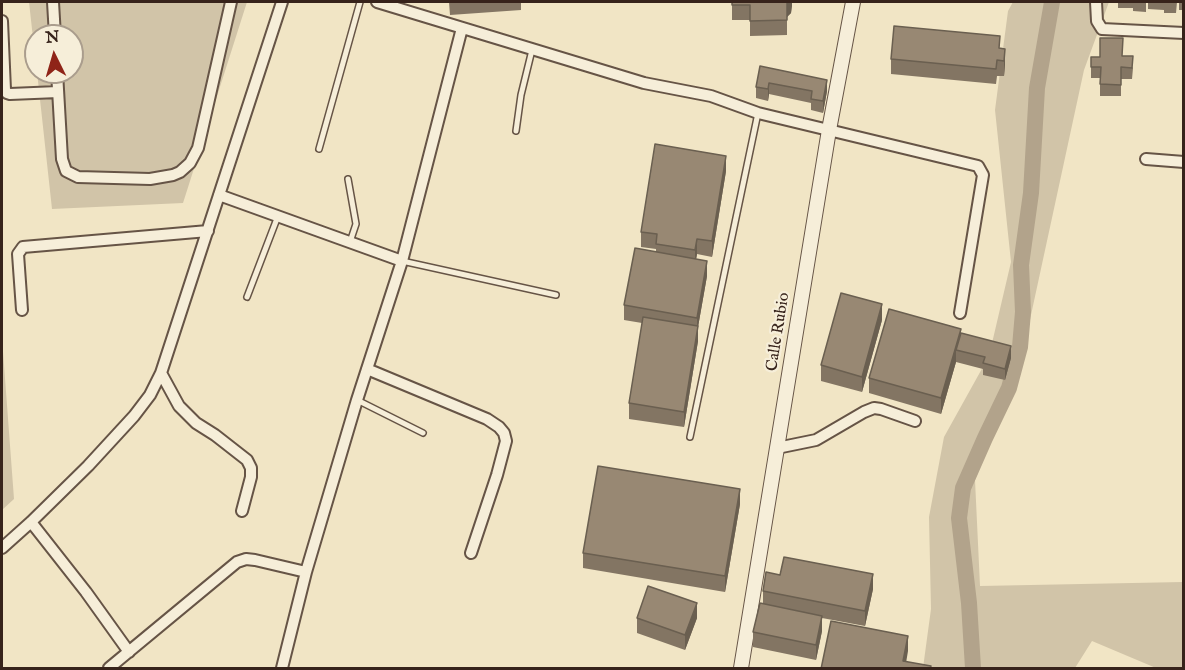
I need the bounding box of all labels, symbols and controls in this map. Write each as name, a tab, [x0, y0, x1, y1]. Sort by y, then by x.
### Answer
north arrow	[24, 24, 84, 84]
text: N	[45, 27, 60, 49]
street label: Calle Rubio	[763, 291, 795, 373]

